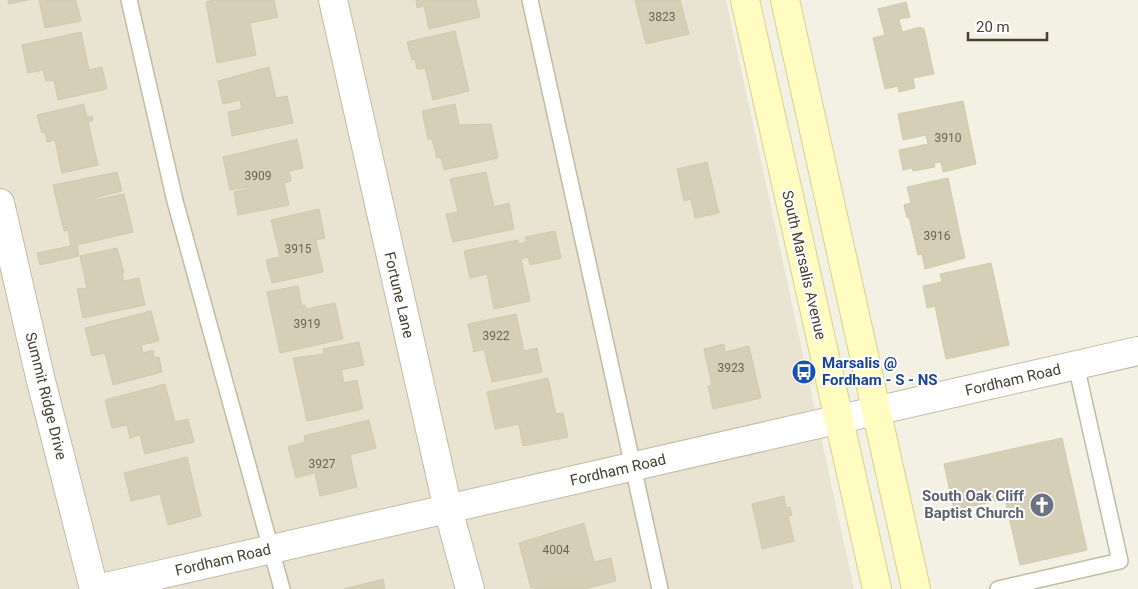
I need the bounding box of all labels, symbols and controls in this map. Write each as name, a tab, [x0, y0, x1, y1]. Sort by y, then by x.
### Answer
house number: 3823	[649, 10, 675, 24]
scale bar	[968, 10, 1047, 42]
text: 20 m	[976, 18, 1010, 36]
house number: 3910	[935, 131, 962, 145]
house number: 3909	[245, 169, 271, 183]
street label: South Marsalis Avenue	[778, 189, 830, 341]
house number: 3916	[924, 229, 951, 243]
house number: 3915	[285, 242, 312, 256]
street label: Fortune Lane	[380, 250, 418, 340]
house number: 3919	[294, 317, 320, 331]
house number: 3922	[483, 329, 510, 343]
street label: Summit Ridge Drive	[21, 330, 71, 462]
place label: Marsalis @ Fordham - S - NS	[822, 354, 938, 389]
bus stop icon: Marsalis @ Fordham - S - NS	[791, 359, 817, 385]
street label: Fordham Road	[963, 360, 1063, 400]
house number: 3923	[718, 361, 744, 375]
street label: Fordham Road	[568, 450, 668, 490]
house number: 3927	[309, 457, 336, 471]
place label: South Oak Cliff Baptist Church	[922, 487, 1025, 522]
church icon: South Oak Cliff Baptist Church	[1029, 492, 1055, 518]
street label: Fordham Road	[173, 540, 273, 580]
house number: 4004	[543, 543, 570, 557]

